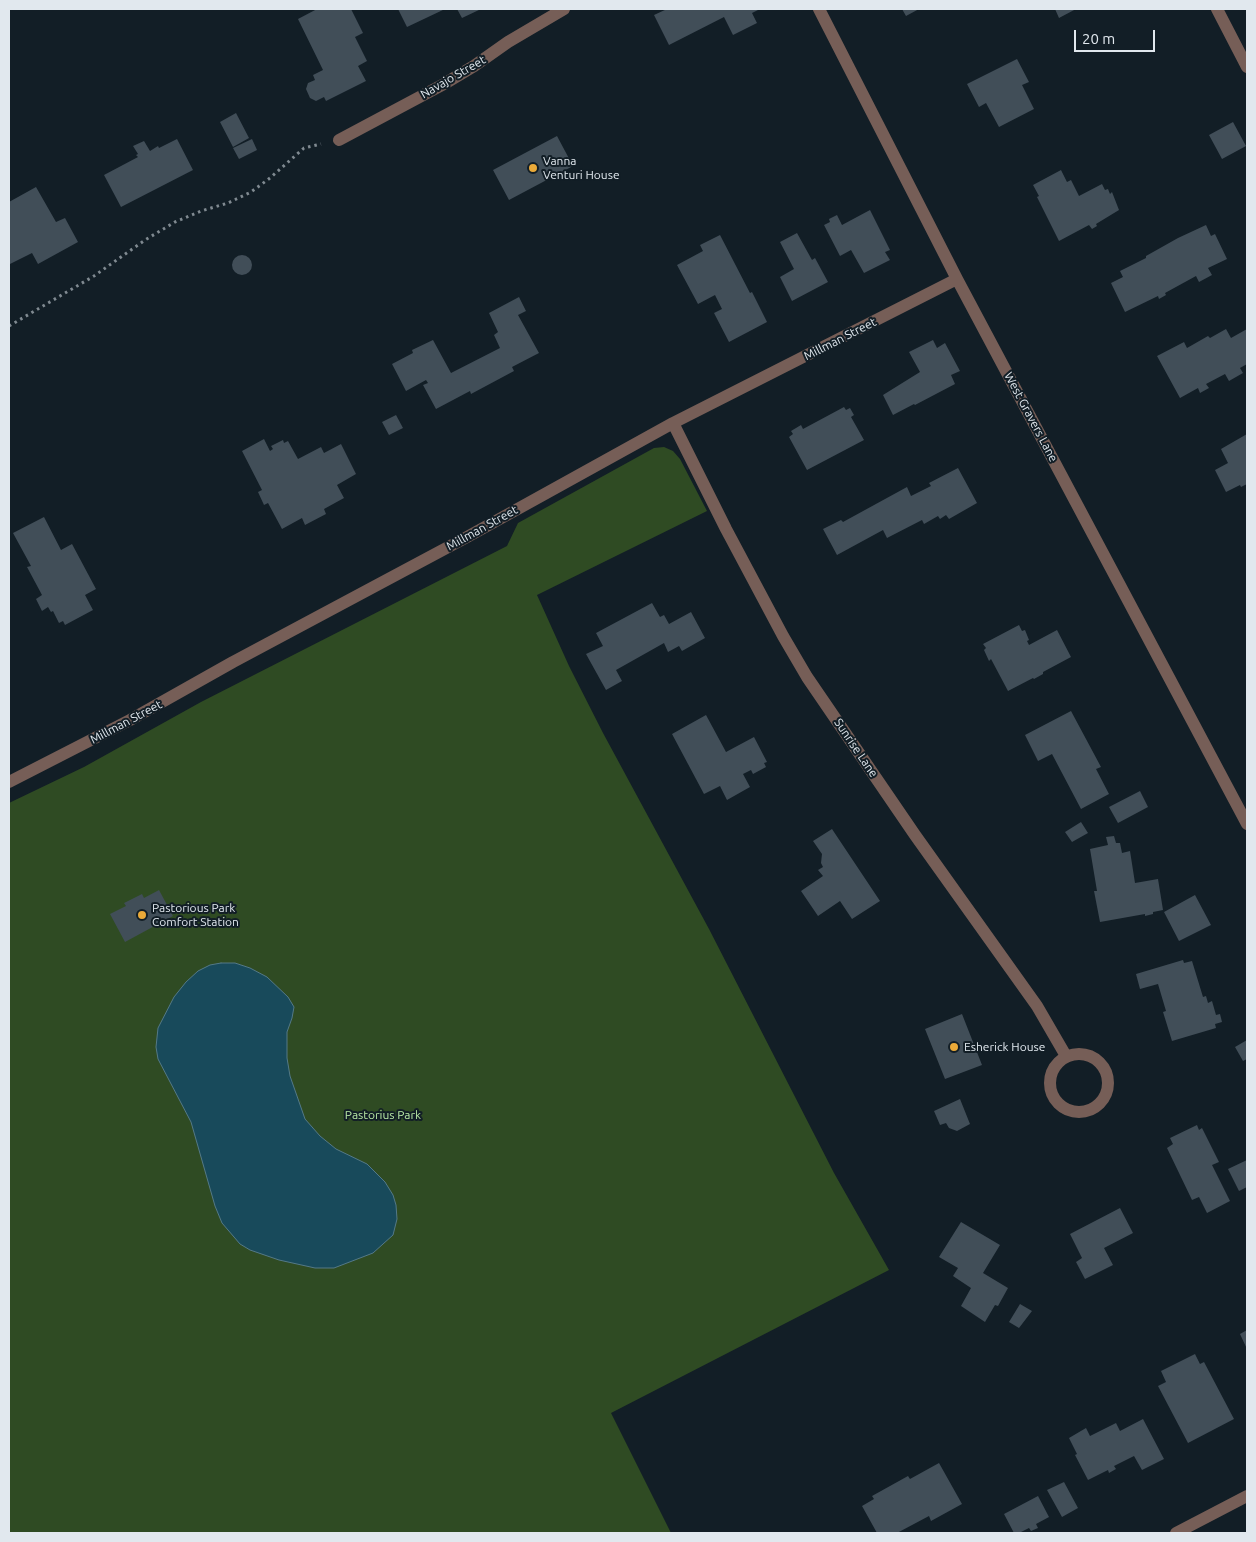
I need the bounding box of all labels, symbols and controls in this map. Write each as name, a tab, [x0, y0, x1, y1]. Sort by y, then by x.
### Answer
scale bar	[1076, 20, 1157, 52]
text: 20 m	[1082, 30, 1115, 47]
street label: Navajo Street	[418, 53, 488, 101]
place label: Vanna Venturi House	[543, 154, 620, 182]
marker: Vanna Venturi House	[527, 162, 539, 174]
street label: Millman Street	[801, 315, 879, 363]
street label: West Gravers Lane	[1001, 370, 1061, 464]
street label: Millman Street	[444, 502, 520, 554]
street label: Millman Street	[88, 697, 164, 747]
street label: Sunrise Lane	[831, 716, 881, 780]
place label: Pastorious Park Comfort Station	[152, 901, 239, 929]
marker: Pastorious Park Comfort Station	[136, 909, 148, 921]
place label: Esherick House	[964, 1040, 1045, 1054]
marker: Esherick House	[948, 1041, 960, 1053]
park label: Pastorius Park	[345, 1108, 421, 1122]

